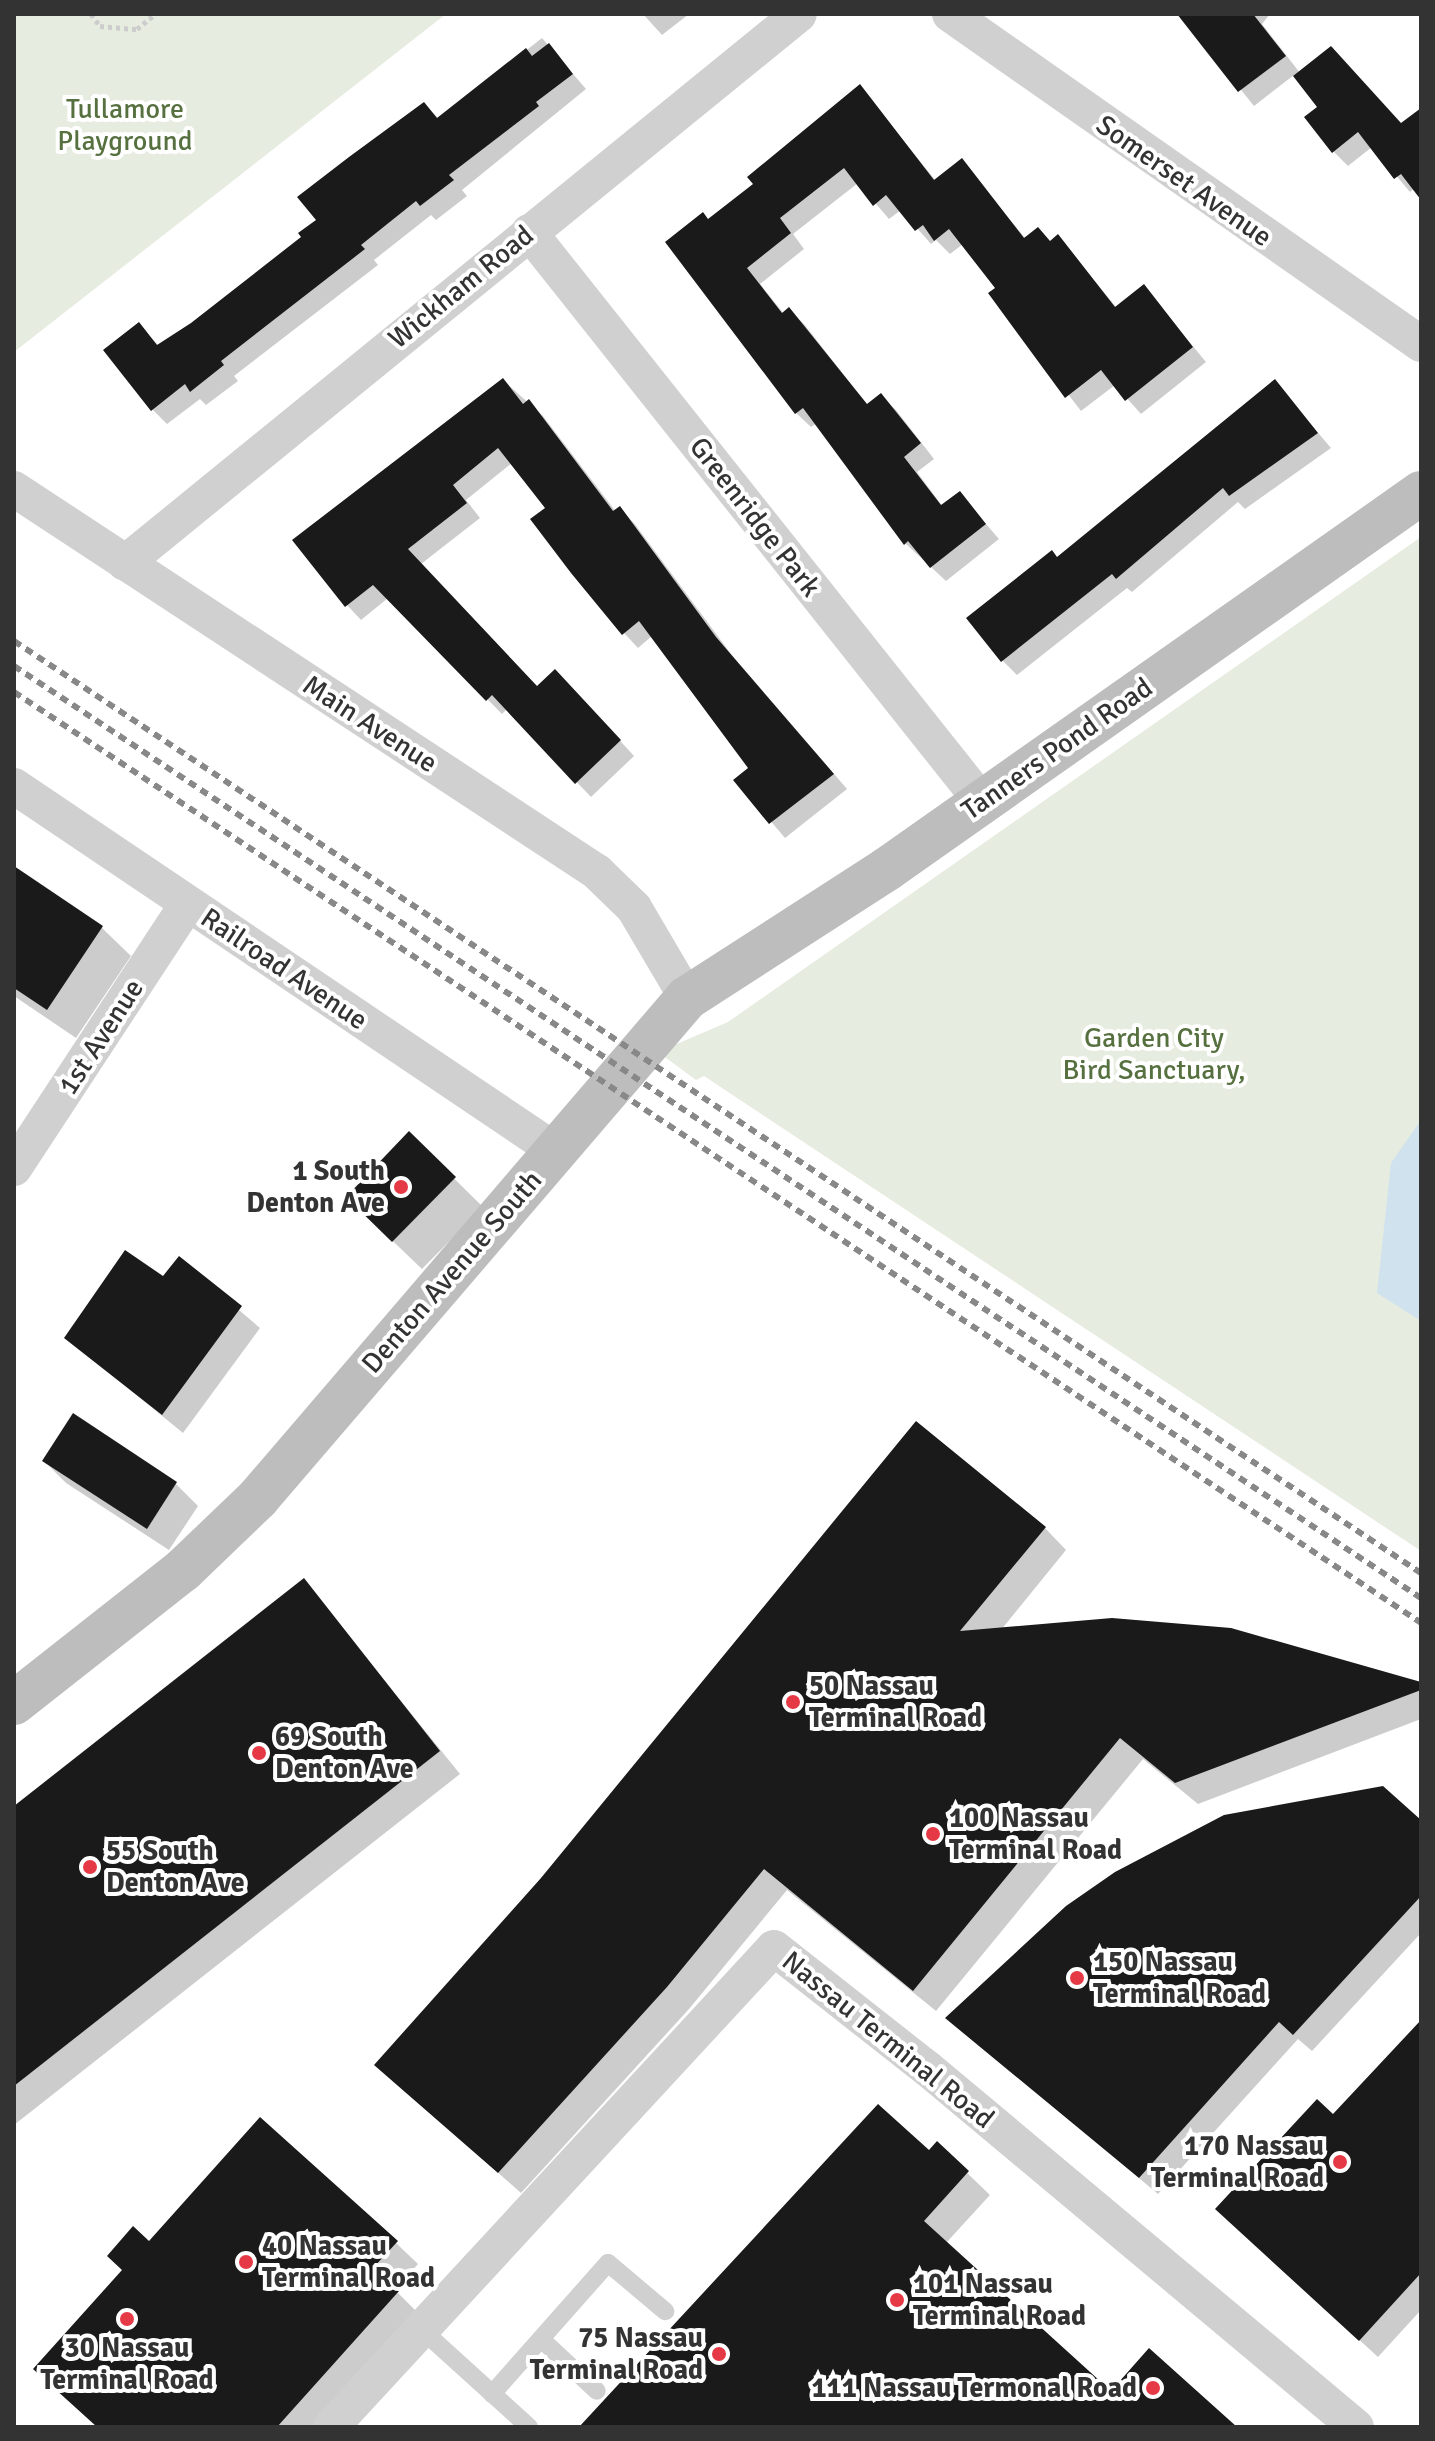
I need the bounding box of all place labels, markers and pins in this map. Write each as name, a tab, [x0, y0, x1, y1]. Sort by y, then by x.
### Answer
place label: 1 South Denton Ave	[246, 1154, 385, 1220]
marker: 1 South Denton Ave	[392, 1178, 410, 1196]
place label: 50 Nassau Terminal Road	[809, 1669, 982, 1735]
marker: 50 Nassau Terminal Road	[784, 1693, 802, 1711]
place label: 69 South Denton Ave	[275, 1720, 414, 1786]
marker: 69 South Denton Ave	[250, 1744, 268, 1762]
place label: 100 Nassau Terminal Road	[949, 1801, 1122, 1867]
marker: 100 Nassau Terminal Road	[924, 1825, 942, 1843]
place label: 55 South Denton Ave	[106, 1834, 245, 1900]
marker: 55 South Denton Ave	[81, 1858, 99, 1876]
place label: 150 Nassau Terminal Road	[1093, 1945, 1266, 2011]
marker: 150 Nassau Terminal Road	[1068, 1969, 1086, 1987]
place label: 170 Nassau Terminal Road	[1151, 2129, 1324, 2195]
marker: 170 Nassau Terminal Road	[1331, 2153, 1349, 2171]
place label: 40 Nassau Terminal Road	[262, 2229, 435, 2295]
marker: 40 Nassau Terminal Road	[237, 2253, 255, 2271]
place label: 101 Nassau Terminal Road	[913, 2267, 1086, 2333]
marker: 101 Nassau Terminal Road	[888, 2291, 906, 2309]
marker: 30 Nassau Terminal Road	[118, 2310, 136, 2328]
place label: 75 Nassau Terminal Road	[530, 2321, 703, 2387]
place label: 30 Nassau Terminal Road	[40, 2331, 214, 2397]
marker: 75 Nassau Terminal Road	[710, 2345, 728, 2363]
place label: 111 Nassau Termonal Road	[811, 2371, 1137, 2405]
marker: 111 Nassau Termonal Road	[1144, 2379, 1162, 2397]

